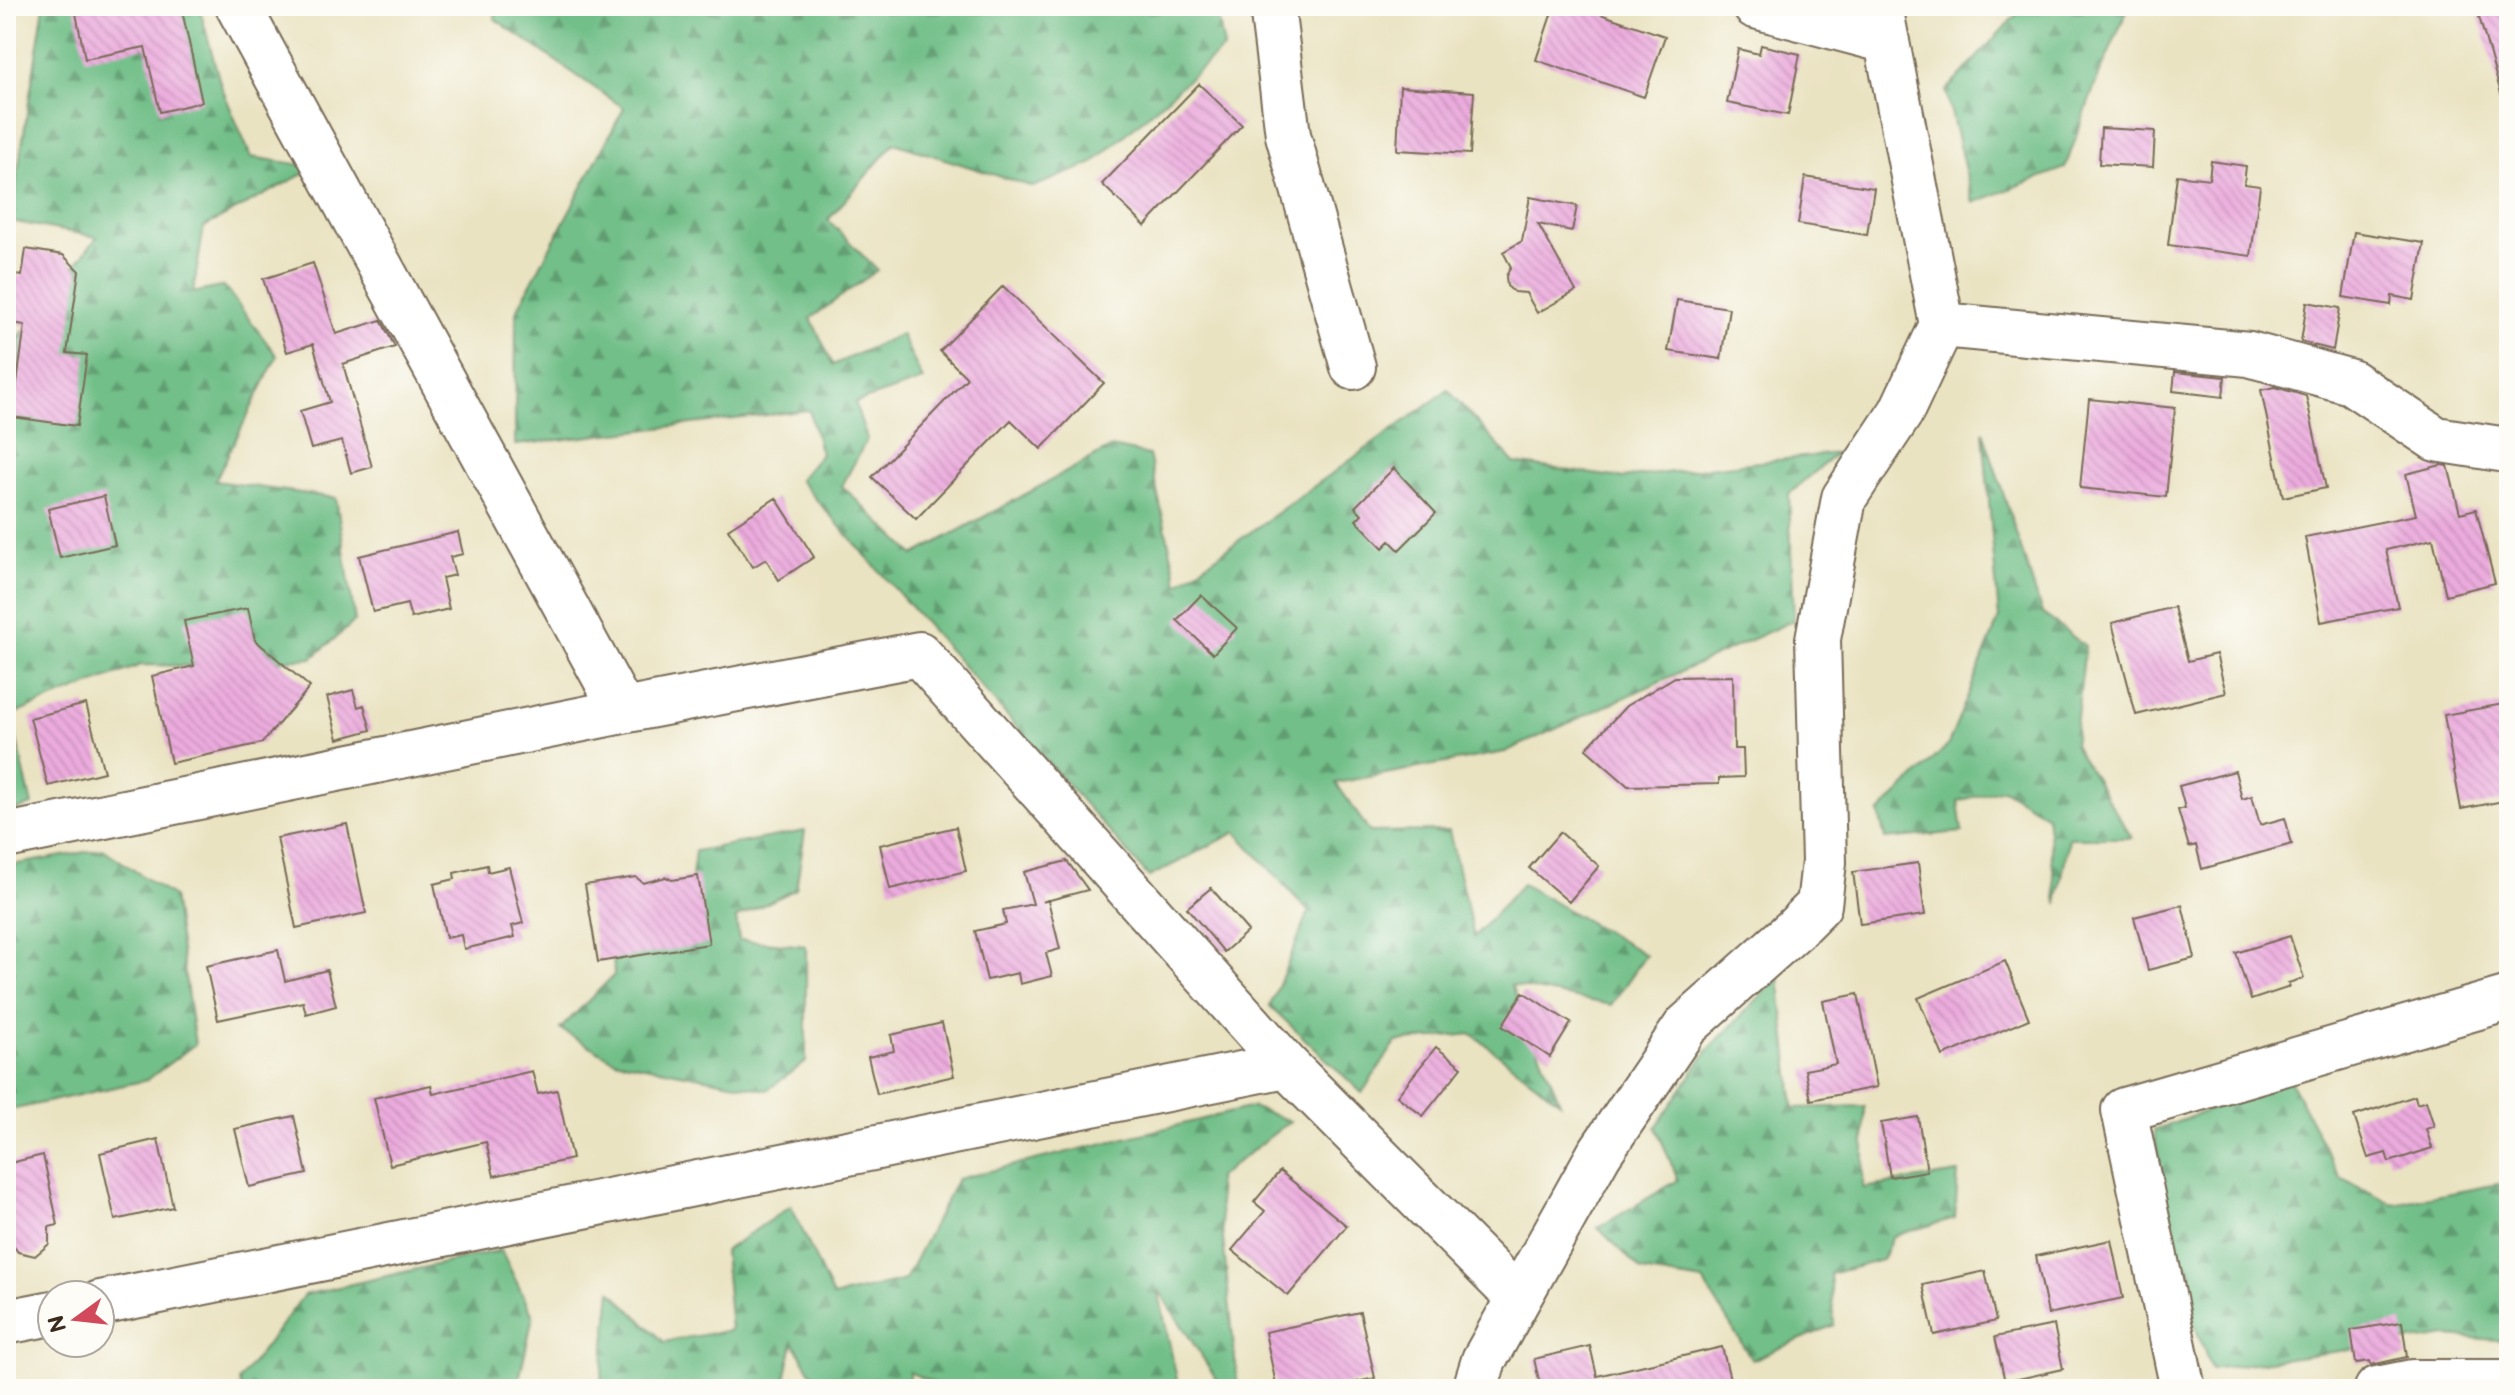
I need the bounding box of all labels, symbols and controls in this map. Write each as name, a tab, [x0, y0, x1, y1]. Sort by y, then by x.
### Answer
north arrow	[36, 1279, 116, 1359]
text: N	[43, 1312, 73, 1335]

